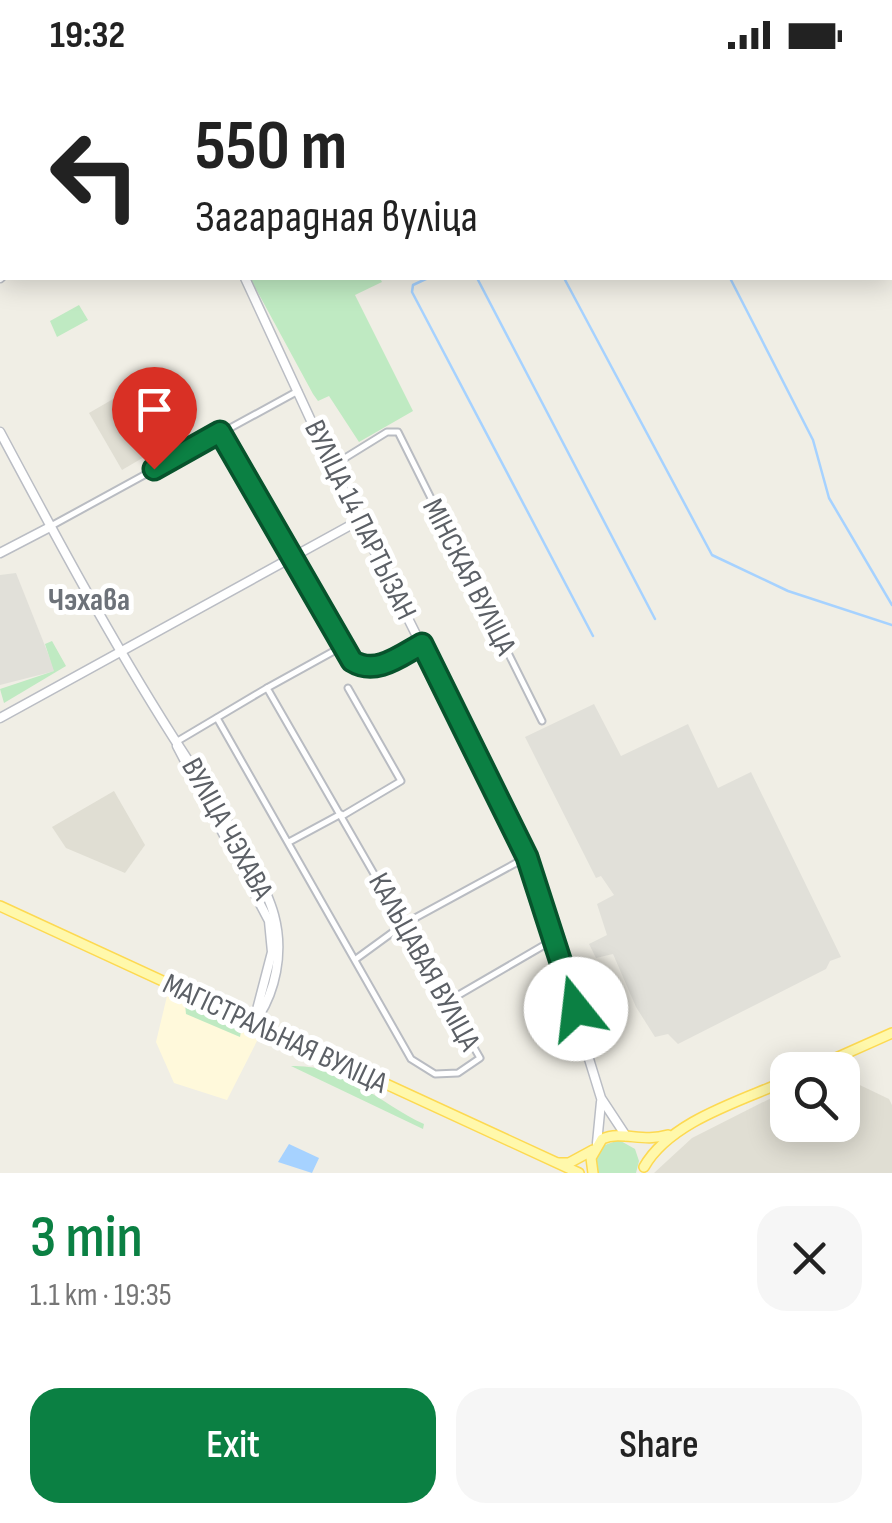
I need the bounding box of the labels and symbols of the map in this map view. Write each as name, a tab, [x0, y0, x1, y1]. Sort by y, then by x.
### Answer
pin	[112, 367, 197, 470]
street label: ВУЛІЦА 14 ПАРТЫЗАН	[296, 414, 424, 626]
street label: МІНСКАЯ ВУЛІЦА	[414, 493, 524, 661]
district label: Чэхава	[48, 581, 130, 620]
street label: ВУЛІЦА ЧЭХАВА	[173, 752, 281, 906]
street label: КАЛЬЦАВАЯ ВУЛІЦА	[360, 867, 488, 1057]
position arrow	[524, 957, 628, 1061]
street label: МАГІСТРАЛЬНАЯ ВУЛІЦА	[157, 966, 393, 1102]

